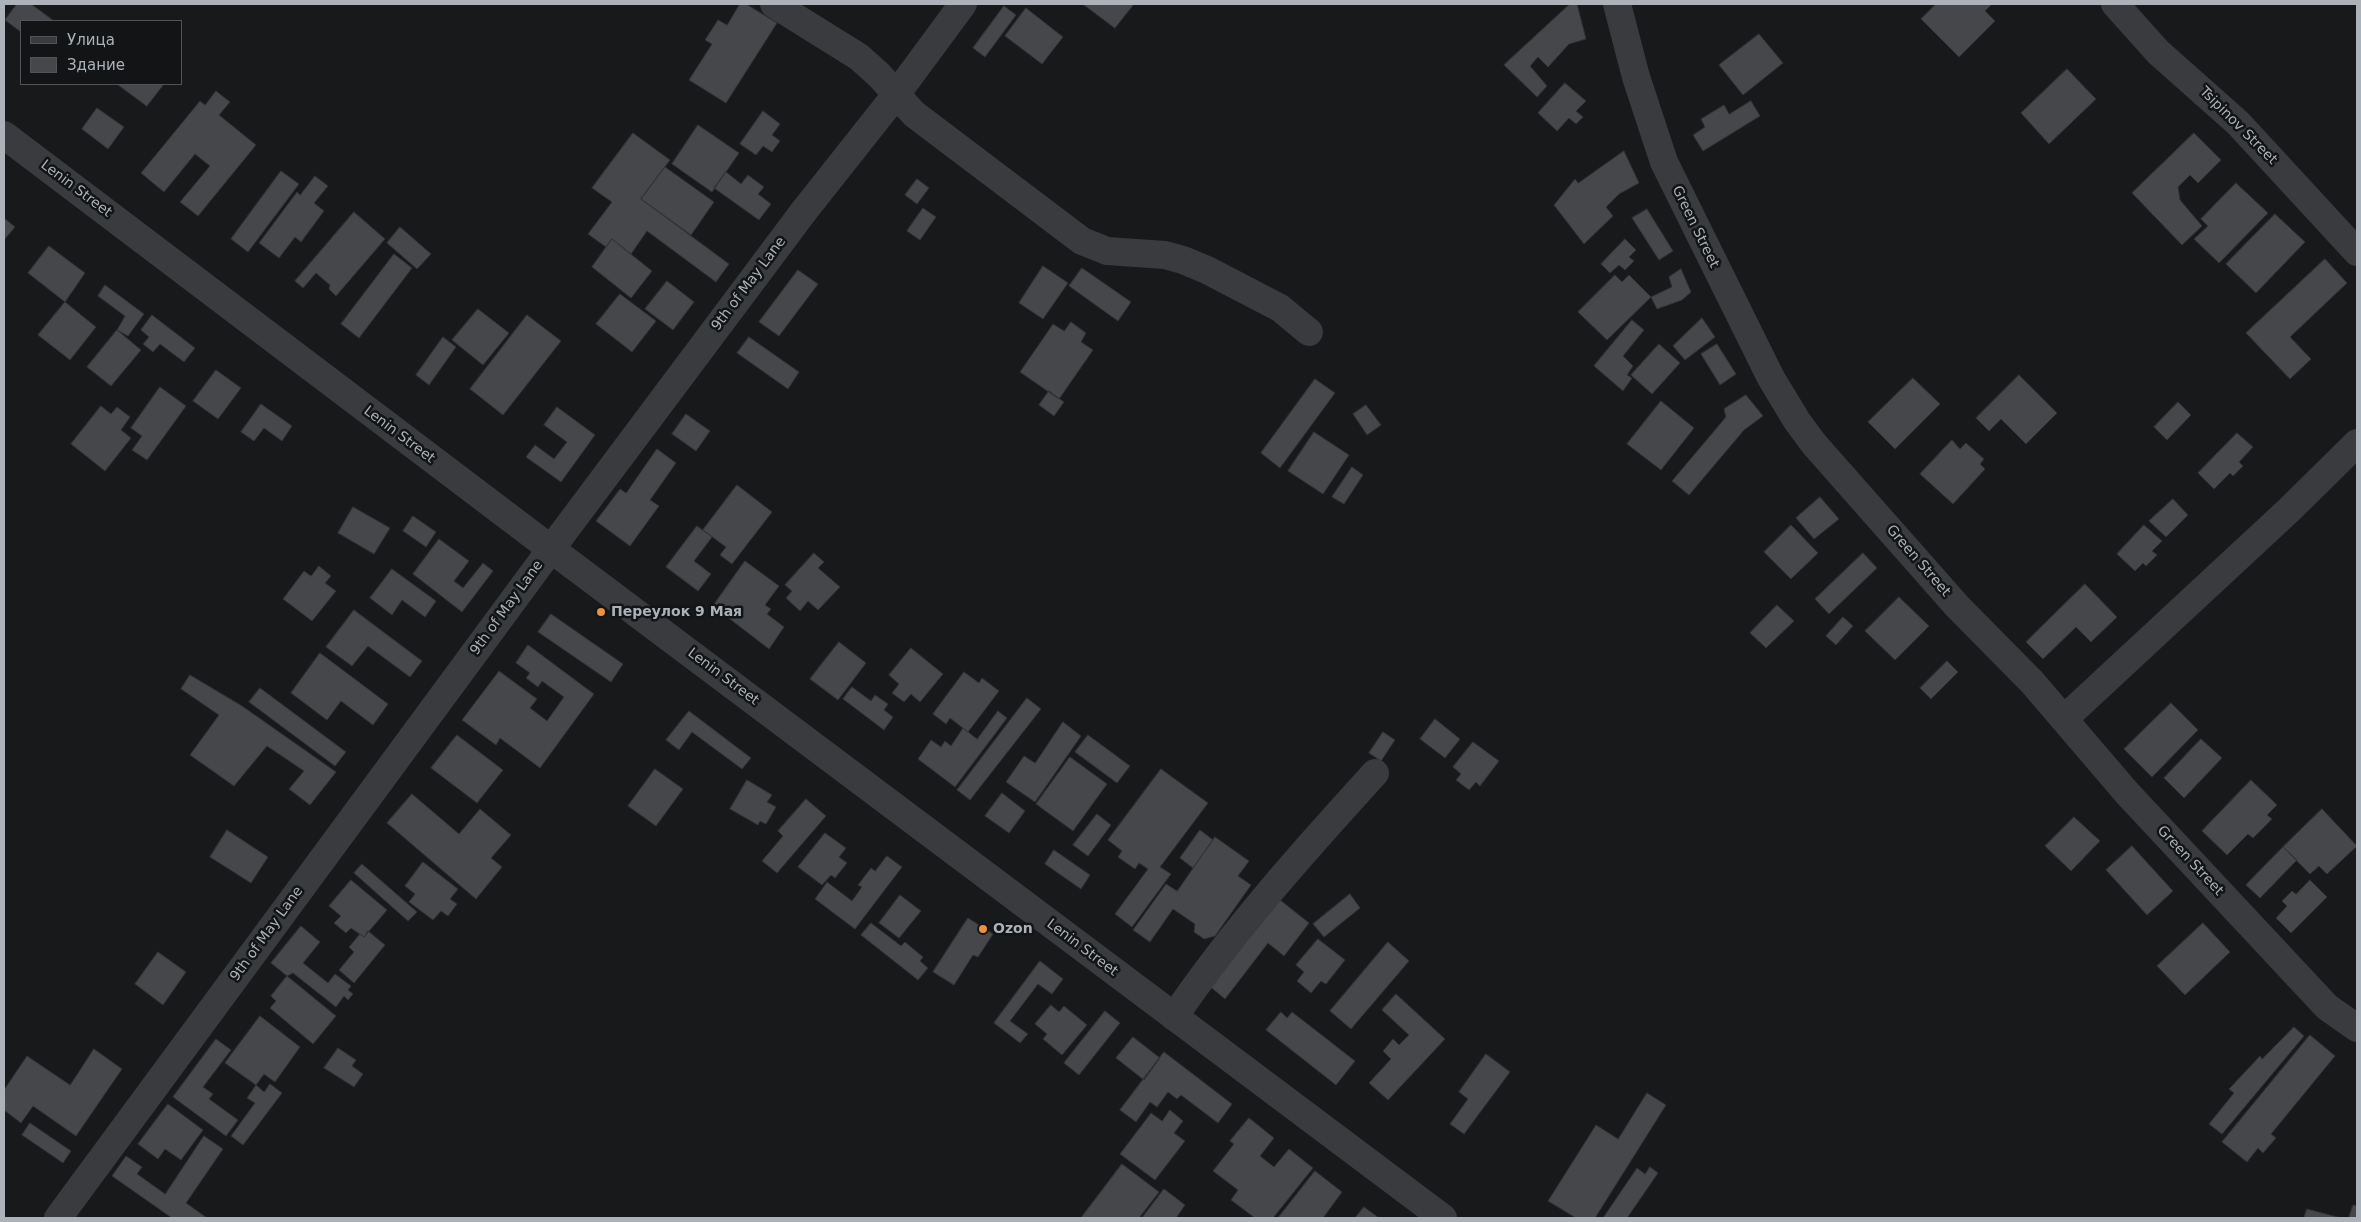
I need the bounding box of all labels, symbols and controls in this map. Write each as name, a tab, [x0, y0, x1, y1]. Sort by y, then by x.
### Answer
legend	[20, 20, 182, 85]
text: Улица	[67, 31, 115, 49]
text: Здание	[67, 56, 125, 74]
street label: Tsipinov Street	[2196, 84, 2280, 168]
street label: Lenin Street	[37, 157, 115, 221]
street label: Green Street	[1668, 183, 1722, 271]
street label: 9th of May Lane	[708, 234, 790, 334]
street label: Lenin Street	[360, 403, 438, 467]
street label: Green Street	[1882, 522, 1954, 600]
street label: 9th of May Lane	[467, 557, 547, 659]
place label: Переулок 9 Мая	[611, 604, 742, 620]
marker: Переулок 9 Мая	[595, 606, 607, 618]
street label: Lenin Street	[684, 645, 762, 709]
street label: Green Street	[2153, 823, 2227, 899]
street label: 9th of May Lane	[227, 883, 307, 985]
street label: Lenin Street	[1043, 916, 1121, 980]
place label: Ozon	[993, 921, 1033, 937]
marker: Ozon	[977, 923, 989, 935]

